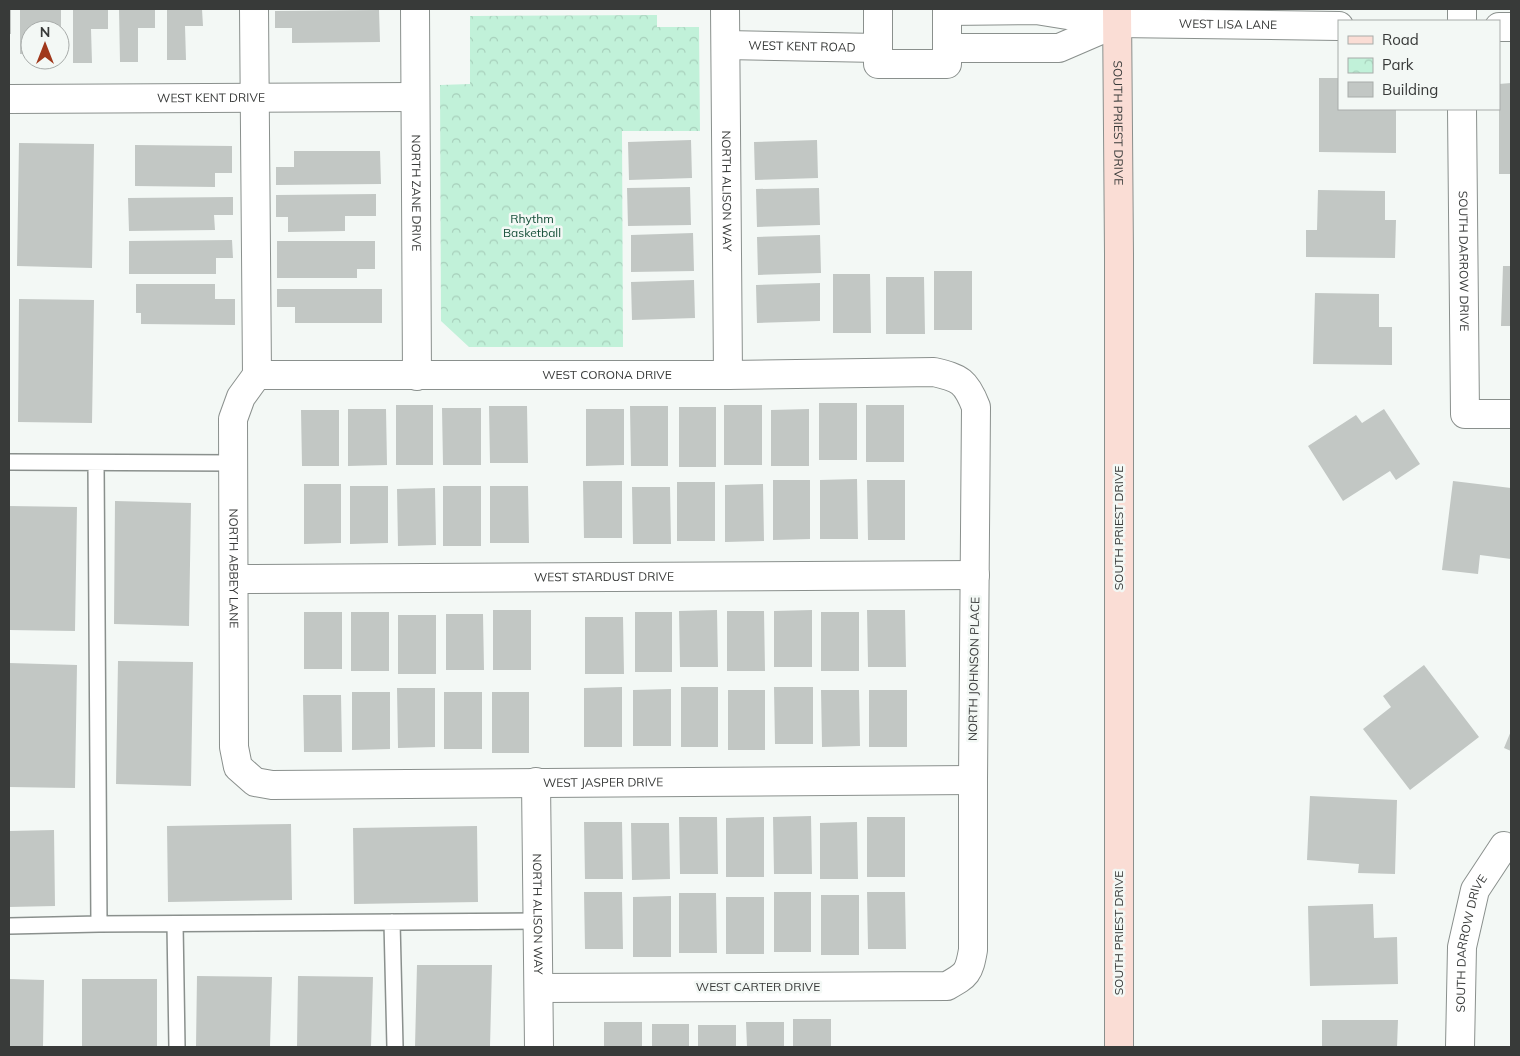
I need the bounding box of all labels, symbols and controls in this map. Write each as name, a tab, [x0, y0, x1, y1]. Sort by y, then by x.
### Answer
street label: WEST LISA LANE	[1179, 16, 1277, 32]
north arrow	[20, 20, 70, 70]
legend	[1338, 20, 1500, 110]
text: N	[40, 23, 50, 41]
text: Road	[1382, 30, 1419, 49]
street label: WEST KENT ROAD	[748, 37, 856, 55]
text: Park	[1382, 55, 1414, 74]
street label: SOUTH PRIEST DRIVE	[1110, 61, 1126, 185]
text: Building	[1382, 80, 1438, 99]
street label: WEST KENT DRIVE	[157, 90, 265, 105]
street label: NORTH ALISON WAY	[719, 130, 735, 252]
street label: NORTH ZANE DRIVE	[409, 135, 424, 251]
street label: SOUTH DARROW DRIVE	[1456, 191, 1472, 331]
park label: Rhythm Basketball	[503, 211, 561, 240]
street label: WEST CORONA DRIVE	[542, 367, 672, 382]
street label: SOUTH PRIEST DRIVE	[1111, 466, 1126, 590]
street label: NORTH ABBEY LANE	[226, 509, 242, 628]
street label: WEST STARDUST DRIVE	[534, 569, 674, 584]
street label: NORTH JOHNSON PLACE	[965, 597, 982, 741]
street label: WEST JASPER DRIVE	[543, 774, 663, 790]
street label: NORTH ALISON WAY	[530, 853, 546, 975]
street label: SOUTH PRIEST DRIVE	[1111, 871, 1126, 995]
street label: SOUTH DARROW DRIVE	[1453, 871, 1490, 1013]
street label: WEST CARTER DRIVE	[696, 979, 820, 994]

